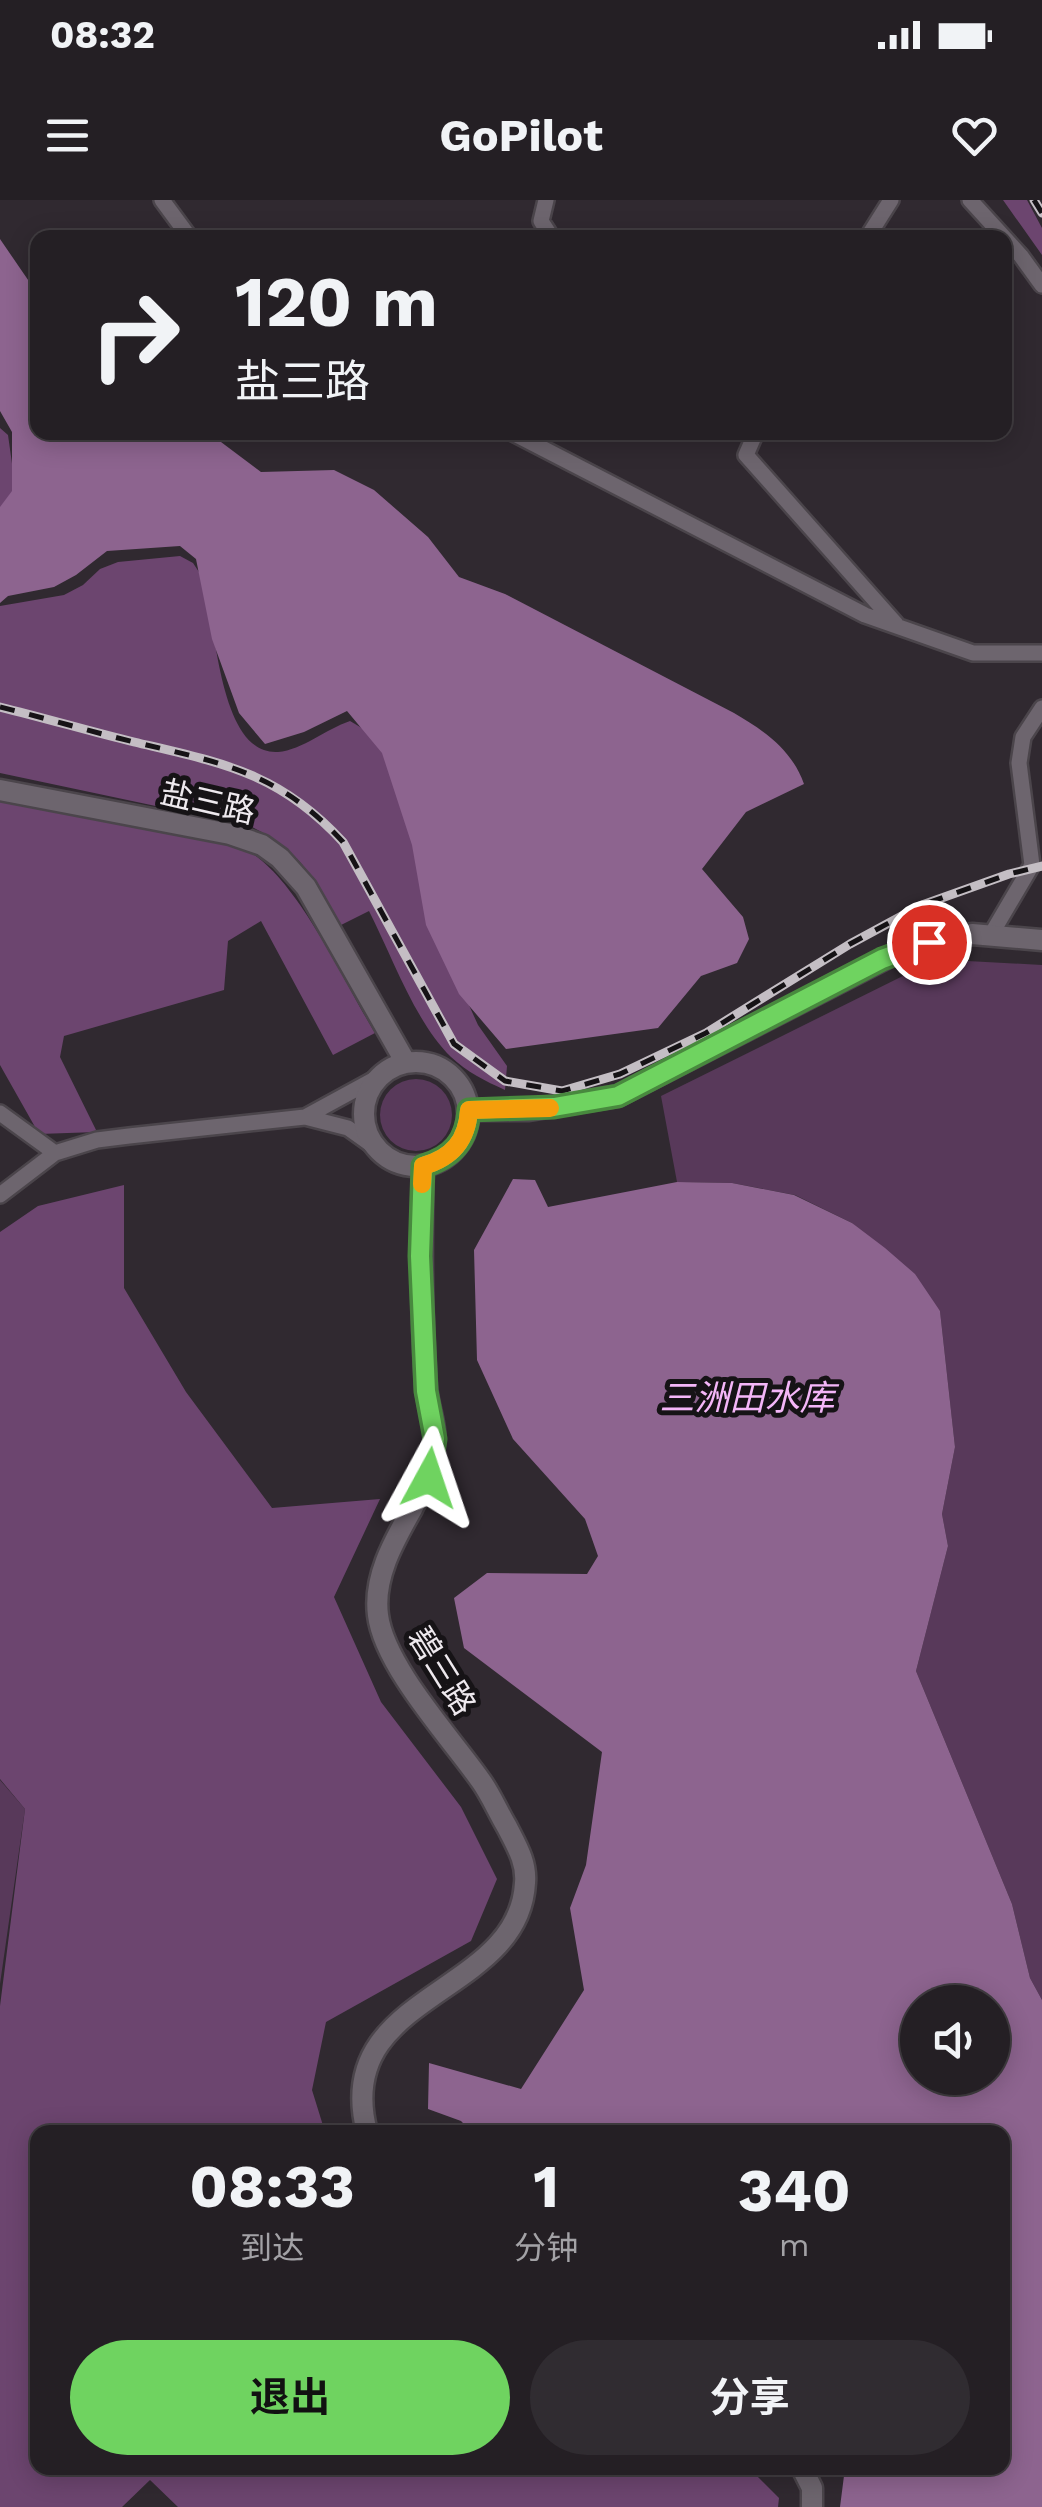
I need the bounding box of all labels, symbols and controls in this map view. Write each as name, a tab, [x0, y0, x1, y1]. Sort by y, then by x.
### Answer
text: 08:32	[50, 13, 155, 57]
icon: menu	[40, 108, 95, 163]
icon: heart	[947, 108, 1002, 163]
text: GoPilot	[439, 109, 603, 162]
text: 120 m	[235, 261, 438, 343]
icon: right	[70, 270, 200, 400]
text: 盐三路	[235, 355, 370, 408]
street label: 盐三路	[157, 773, 259, 831]
pin	[887, 900, 972, 985]
icon: arrive	[902, 915, 957, 970]
water label: 三洲田水库	[659, 1377, 839, 1419]
position arrow	[377, 1426, 481, 1530]
street label: 碧三路	[400, 1620, 484, 1722]
map controls	[900, 1985, 1010, 2095]
button: sound	[900, 1985, 1010, 2095]
text: 08:33	[189, 2151, 355, 2222]
text: 1	[533, 2151, 559, 2222]
text: 340	[738, 2155, 851, 2226]
text: m	[779, 2226, 809, 2264]
text: 到达	[240, 2229, 304, 2267]
text: 分钟	[514, 2229, 578, 2267]
button: 退出	[70, 2340, 510, 2455]
button: 分享	[530, 2340, 970, 2455]

